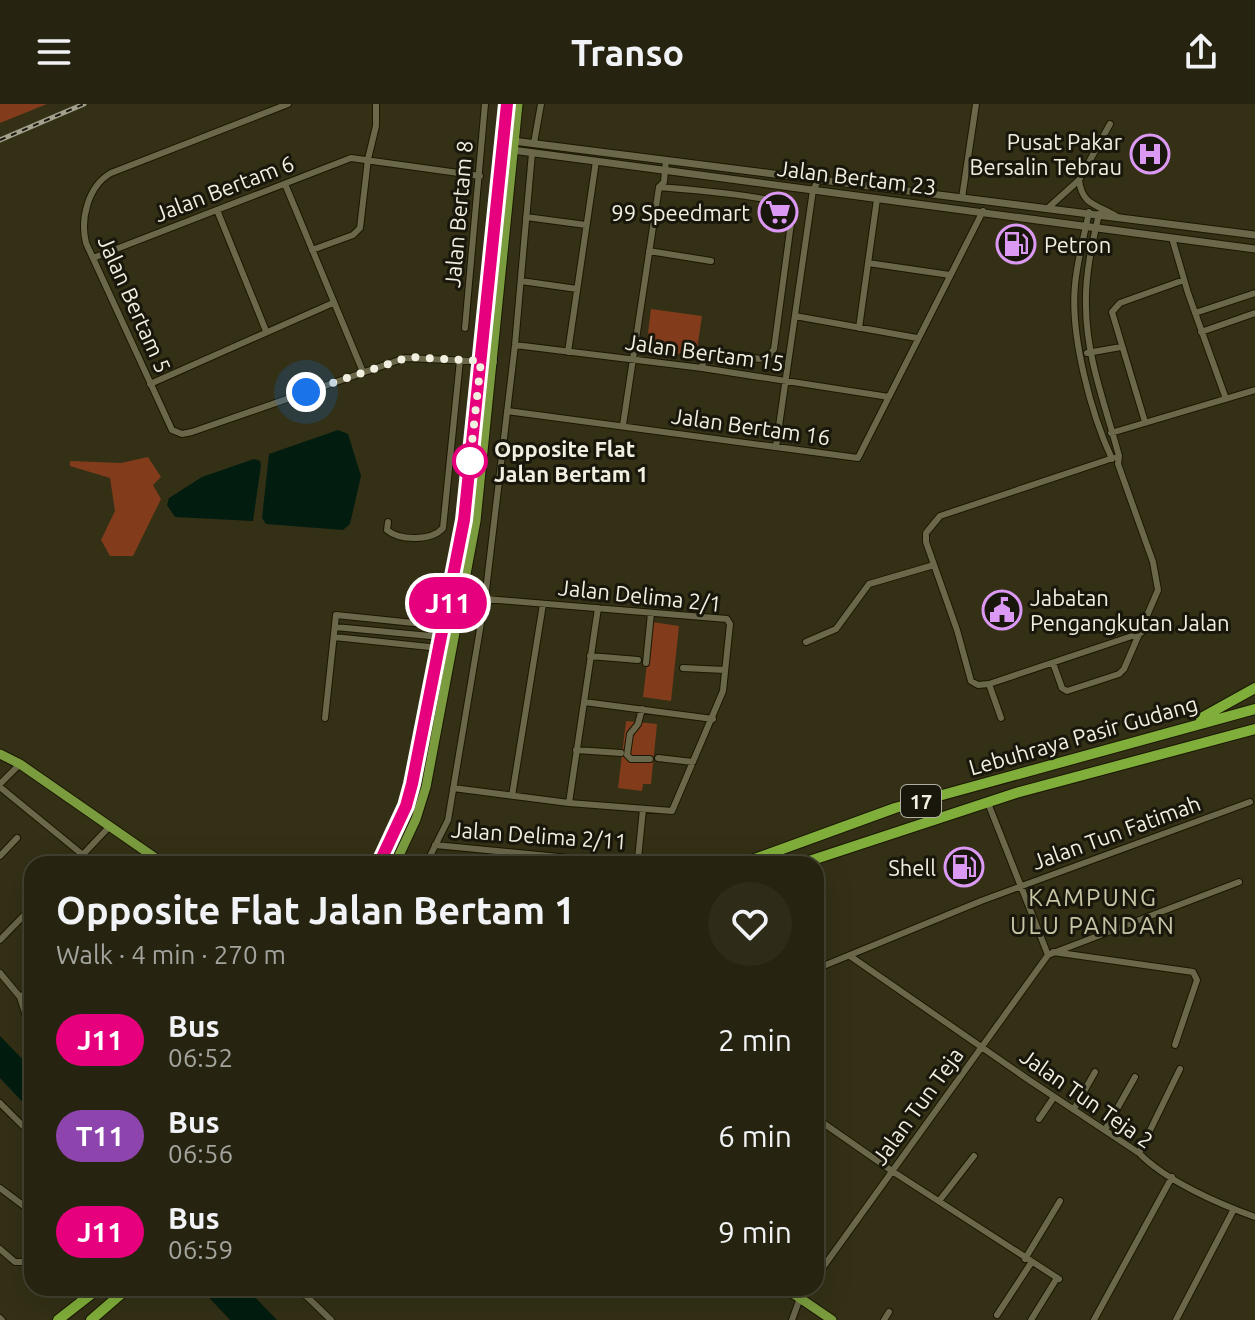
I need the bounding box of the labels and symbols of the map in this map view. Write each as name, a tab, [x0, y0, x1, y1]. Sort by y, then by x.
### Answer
place label: Pusat Pakar Bersalin Tebrau	[970, 129, 1123, 179]
hospital icon: Pusat Pakar Bersalin Tebrau	[1129, 133, 1171, 175]
street label: Jalan Bertam 8	[439, 139, 477, 289]
street label: Jalan Bertam 6	[151, 150, 297, 226]
street label: Jalan Bertam 23	[776, 155, 938, 199]
supermarket icon: 99 Speedmart	[757, 191, 799, 233]
place label: 99 Speedmart	[611, 200, 750, 225]
fuel station icon: Petron	[995, 223, 1037, 265]
street label: Jalan Bertam 5	[94, 231, 176, 377]
place label: Petron	[1044, 232, 1111, 257]
street label: Jalan Bertam 15	[624, 328, 786, 376]
your location	[286, 372, 326, 412]
street label: Jalan Bertam 16	[670, 402, 832, 450]
place label: Opposite Flat Jalan Bertam 1	[494, 436, 648, 486]
marker: Opposite Flat Jalan Bertam 1	[453, 444, 487, 478]
street label: Jalan Delima 2/1	[557, 574, 723, 616]
line badge: J11	[402, 577, 494, 629]
place label: Jabatan Pengangkutan Jalan	[1030, 585, 1230, 635]
public building icon: Jabatan Pengangkutan Jalan	[981, 589, 1023, 631]
street label: Lebuhraya Pasir Gudang	[966, 690, 1200, 780]
road number: 17	[901, 785, 941, 817]
street label: Jalan Tun Fatimah	[1028, 790, 1204, 874]
street label: Jalan Delima 2/11	[450, 816, 628, 854]
fuel station icon: Shell	[943, 846, 985, 888]
place label: Shell	[888, 855, 936, 880]
district label: KAMPUNG ULU PANDAN	[1010, 884, 1176, 939]
street label: Jalan Tun Teja	[866, 1043, 968, 1169]
street label: Jalan Tun Teja 2	[1016, 1043, 1158, 1153]

